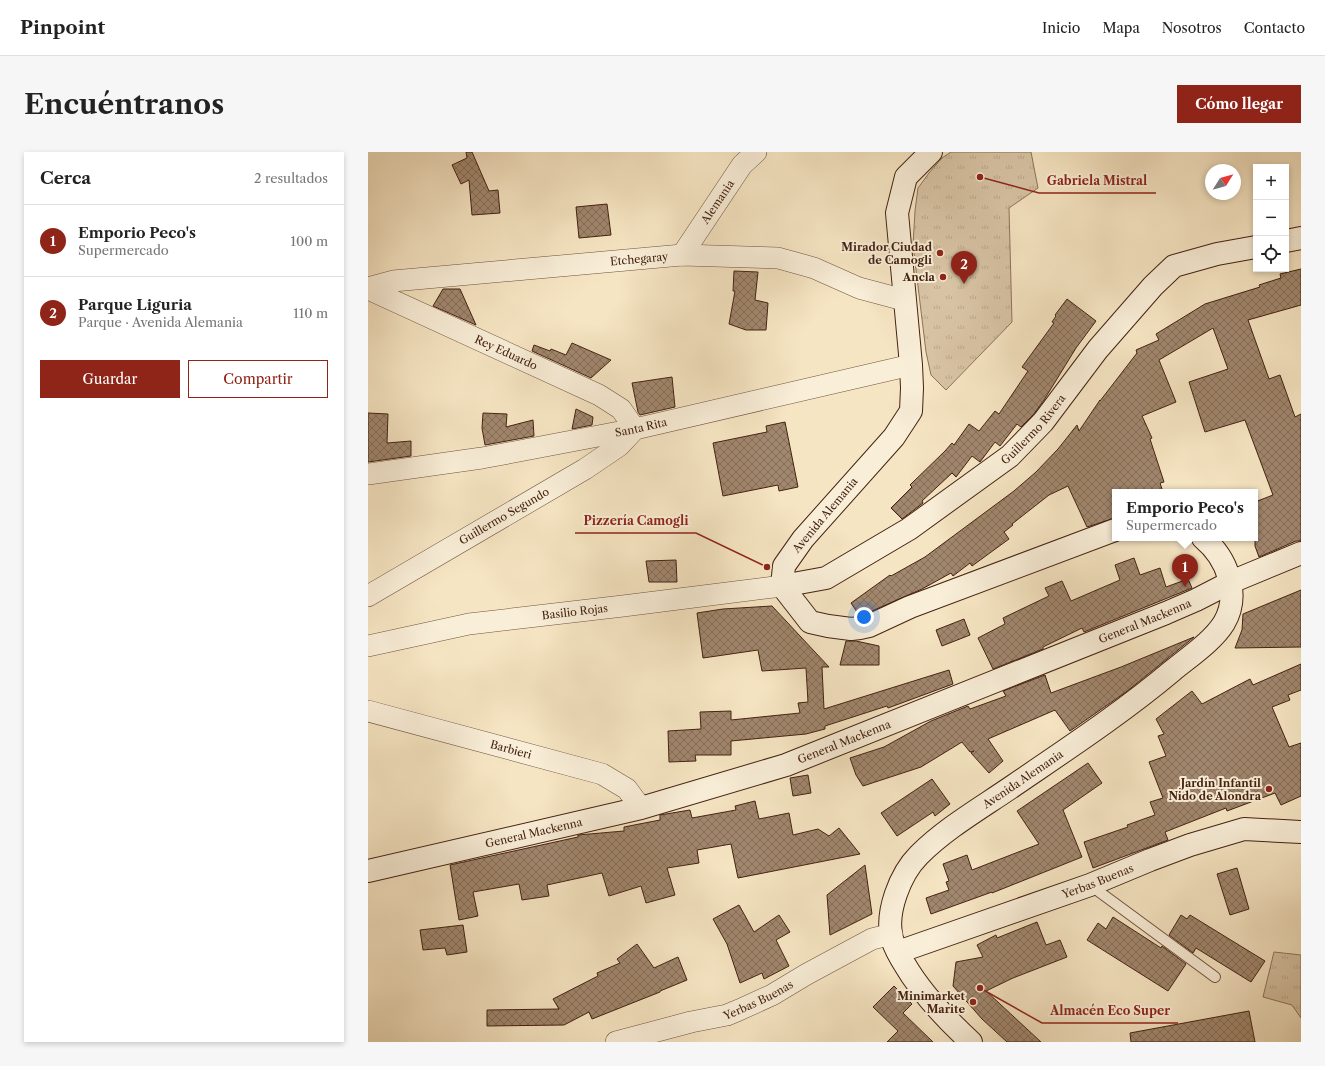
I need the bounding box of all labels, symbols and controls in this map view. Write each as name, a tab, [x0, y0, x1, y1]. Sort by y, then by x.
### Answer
text: Pinpoint	[20, 16, 105, 39]
text: Inicio	[1042, 19, 1080, 37]
text: Mapa	[1102, 19, 1140, 37]
text: Nosotros	[1162, 19, 1222, 37]
text: Contacto	[1244, 19, 1305, 37]
button: Cómo llegar	[1177, 85, 1301, 123]
text: Encuéntranos	[24, 87, 224, 121]
north arrow	[1205, 164, 1241, 200]
map controls	[1253, 164, 1289, 272]
button: +	[1253, 164, 1289, 200]
text: Cerca	[40, 168, 91, 188]
callout: Gabriela Mistral	[1039, 169, 1156, 193]
text: 2 resultados	[254, 170, 328, 186]
text: Gabriela Mistral	[1047, 173, 1147, 188]
street label: Alemania	[697, 177, 737, 227]
button: −	[1253, 200, 1289, 236]
text: Emporio Peco's	[78, 223, 196, 242]
text: 1	[50, 233, 56, 249]
text: 100 m	[290, 233, 328, 249]
button: locate	[1253, 236, 1289, 272]
place label: Mirador Ciudad de Camogli	[841, 240, 933, 267]
text: Supermercado	[78, 242, 169, 258]
marker: Mirador Ciudad de Camogli	[935, 248, 945, 258]
street label: Etchegaray	[609, 249, 669, 268]
pin: 2	[951, 251, 977, 284]
place label: Ancla	[902, 270, 936, 284]
marker: Ancla	[938, 272, 948, 282]
text: Parque Liguria	[78, 295, 192, 314]
text: 2	[49, 305, 57, 321]
text: 110 m	[293, 305, 328, 321]
text: Parque · Avenida Alemania	[78, 314, 243, 330]
street label: Rey Eduardo	[473, 332, 540, 373]
button: Guardar	[40, 360, 180, 398]
button: Compartir	[188, 360, 328, 398]
street label: Guillermo Rivera	[998, 391, 1068, 467]
street label: Santa Rita	[614, 415, 669, 440]
street label: Avenida Alemania	[789, 474, 861, 556]
street label: Guillermo Segundo	[456, 484, 552, 548]
popup	[1112, 489, 1258, 541]
text: Emporio Peco's	[1126, 498, 1244, 517]
callout: Pizzería Camogli	[575, 509, 696, 533]
text: Pizzería Camogli	[584, 513, 689, 528]
text: Supermercado	[1126, 517, 1217, 533]
pin: 1	[1172, 554, 1198, 587]
street label: General Mackenna	[1096, 596, 1194, 646]
street label: Basilio Rojas	[541, 601, 609, 622]
your location	[854, 607, 874, 627]
street label: General Mackenna	[796, 717, 893, 767]
street label: Barbieri	[489, 737, 534, 762]
street label: Avenida Alemania	[979, 747, 1066, 812]
place label: Jardín Infantil Nido de Alondra	[1168, 776, 1262, 803]
marker: Jardín Infantil Nido de Alondra	[1264, 784, 1274, 794]
street label: General Mackenna	[484, 815, 584, 851]
street label: Yerbas Buenas	[1059, 861, 1136, 902]
street label: Yerbas Buenas	[720, 977, 796, 1023]
place label: Minimarket Marite	[897, 989, 966, 1016]
marker: Minimarket Marite	[968, 997, 978, 1007]
callout: Almacén Eco Super	[1042, 999, 1178, 1023]
text: Almacén Eco Super	[1049, 1003, 1170, 1018]

